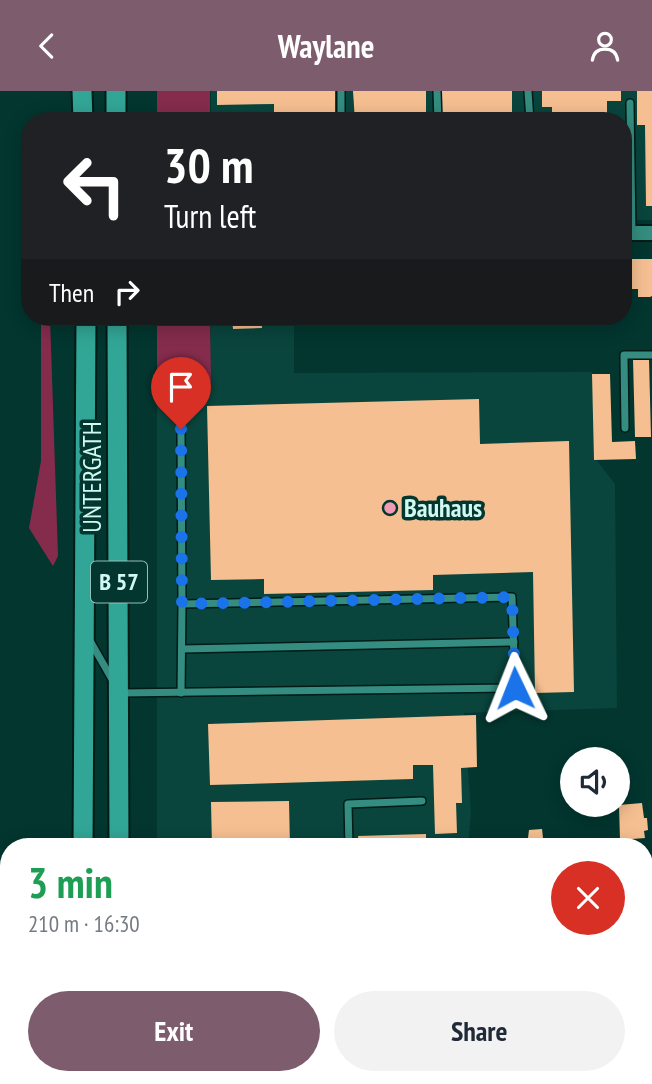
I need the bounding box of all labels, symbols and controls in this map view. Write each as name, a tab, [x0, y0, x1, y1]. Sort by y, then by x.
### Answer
text: Waylane	[278, 25, 374, 67]
icon: back	[28, 27, 66, 65]
icon: person	[586, 27, 624, 65]
text: 30 m	[164, 133, 253, 197]
icon: left	[49, 140, 140, 231]
text: Turn left	[164, 195, 256, 237]
icon: right	[108, 273, 146, 311]
text: Then	[49, 276, 94, 309]
pin	[151, 357, 211, 429]
icon: arrive	[162, 368, 200, 406]
street label: UNTERGATH	[75, 421, 108, 533]
place label: Bauhaus	[404, 491, 482, 524]
marker: Bauhaus	[382, 500, 398, 516]
road number: B 57	[91, 561, 147, 603]
position arrow	[478, 651, 552, 725]
map controls	[560, 747, 630, 817]
button: sound	[560, 747, 630, 817]
text: 3 min	[28, 855, 113, 910]
button: close	[551, 861, 625, 935]
text: 210 m · 16:30	[28, 909, 140, 938]
button: Exit	[28, 991, 320, 1071]
button: Share	[334, 991, 625, 1071]

